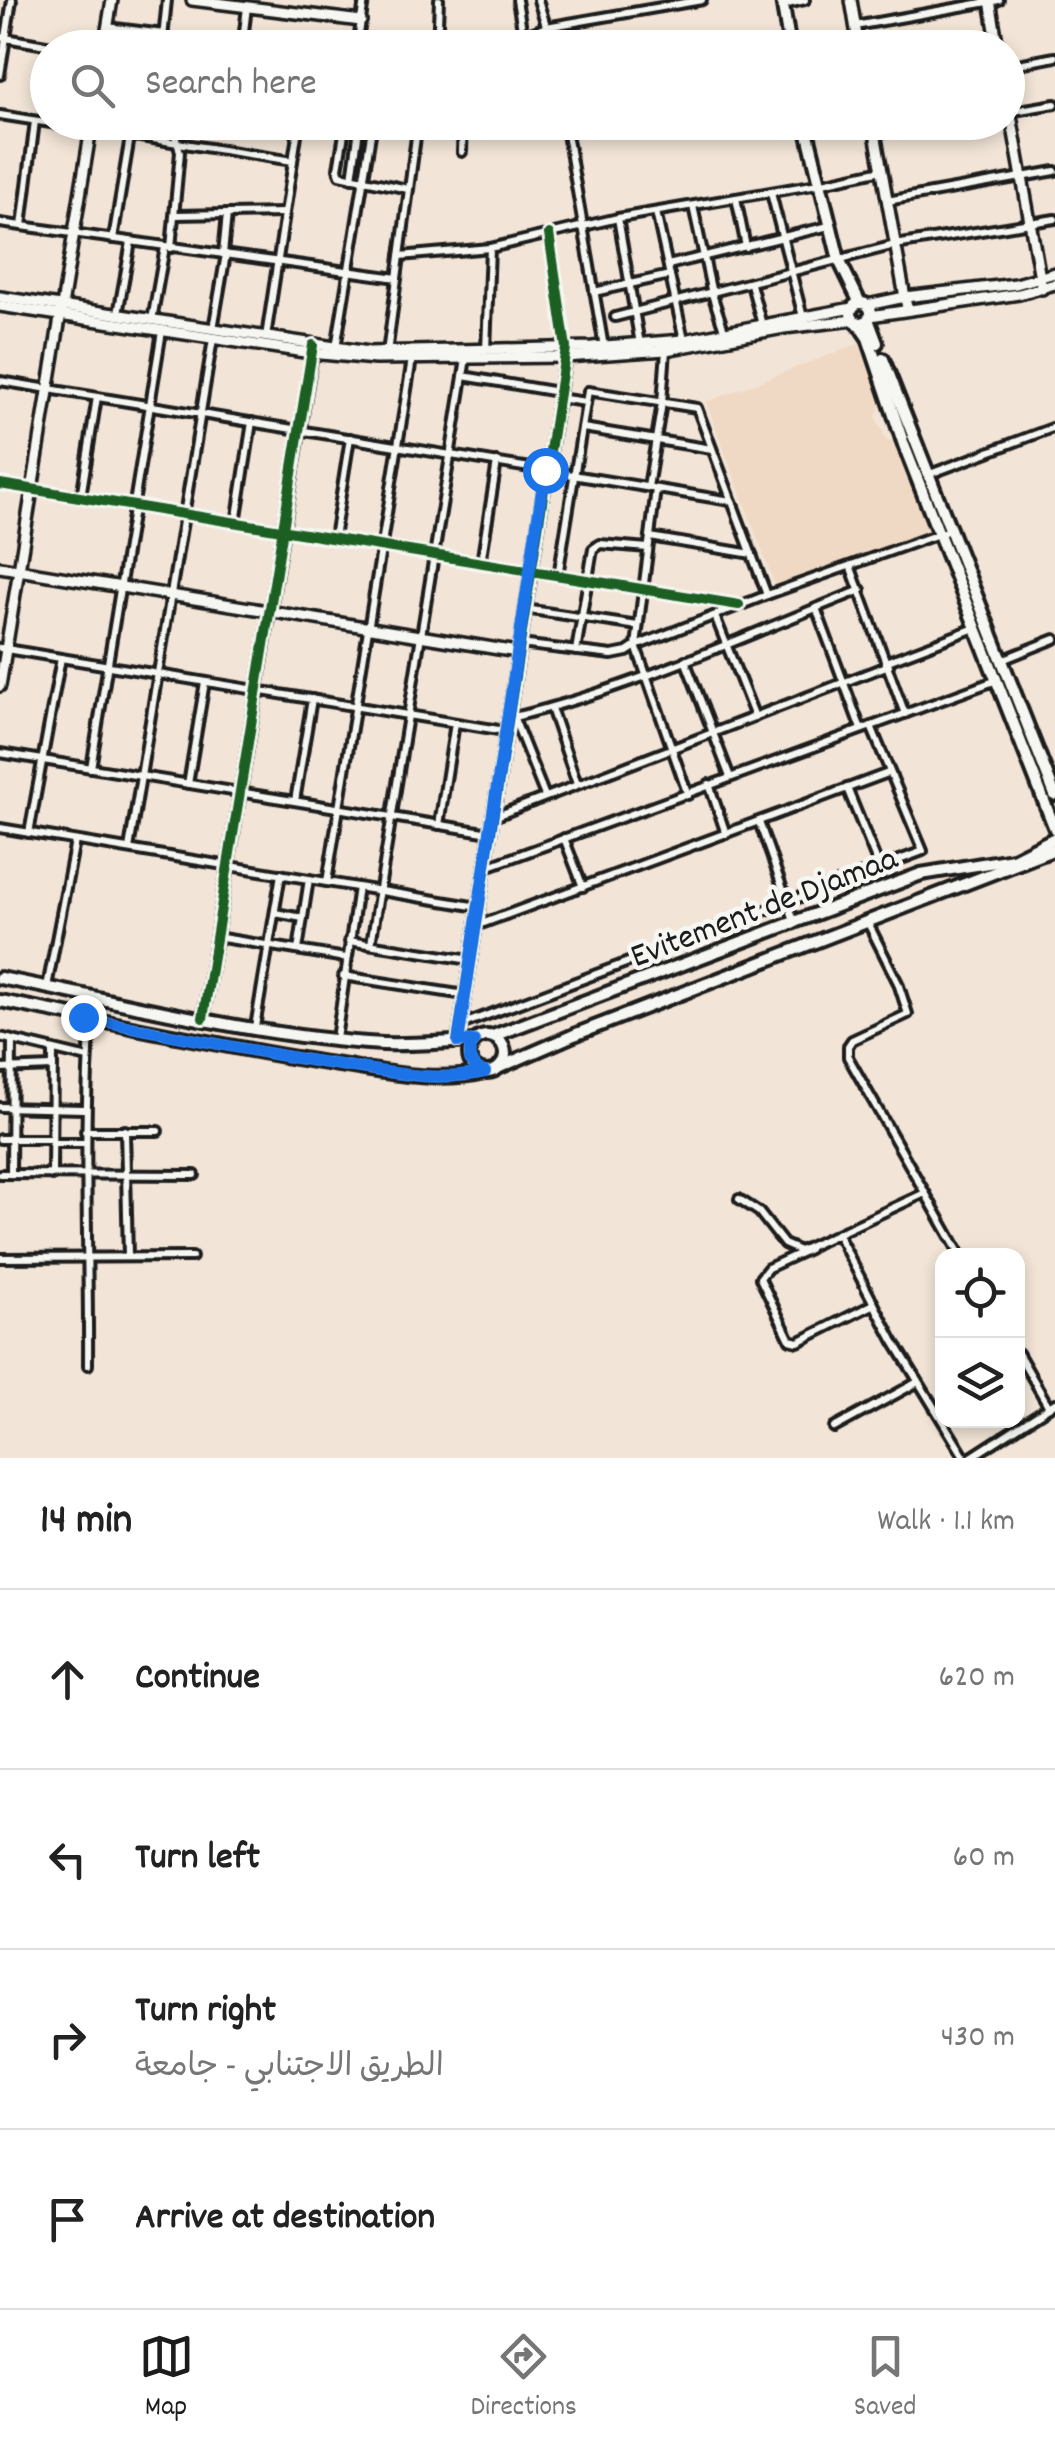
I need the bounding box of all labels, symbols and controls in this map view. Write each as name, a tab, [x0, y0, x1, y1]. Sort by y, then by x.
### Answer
search box	[30, 30, 1025, 140]
icon: search	[65, 58, 120, 113]
text: Search here	[145, 58, 317, 113]
route start	[523, 448, 569, 494]
street label: Evitement de Djamaa	[624, 836, 906, 984]
route end	[61, 995, 107, 1041]
map controls	[935, 1248, 1025, 1428]
button: locate	[935, 1248, 1025, 1338]
button: layers	[935, 1338, 1025, 1428]
text: 14 min	[40, 1493, 132, 1553]
text: Walk · 1.1 km	[877, 1500, 1015, 1546]
icon: ahead	[40, 1652, 95, 1707]
text: Continue	[135, 1652, 260, 1707]
text: 620 m	[939, 1656, 1015, 1702]
icon: left	[40, 1832, 95, 1887]
text: Turn left	[135, 1832, 260, 1887]
text: 60 m	[953, 1836, 1015, 1882]
text: Turn right	[135, 1985, 276, 2040]
icon: right	[40, 2012, 95, 2067]
text: 430 m	[941, 2016, 1015, 2062]
text: الطريق الاجتنابي - جامعة	[135, 2046, 444, 2092]
icon: arrive	[40, 2192, 95, 2247]
text: Arrive at destination	[135, 2192, 435, 2247]
tab: Map	[139, 2329, 194, 2429]
tab: Directions	[471, 2329, 577, 2429]
tab: Saved	[854, 2329, 916, 2429]

